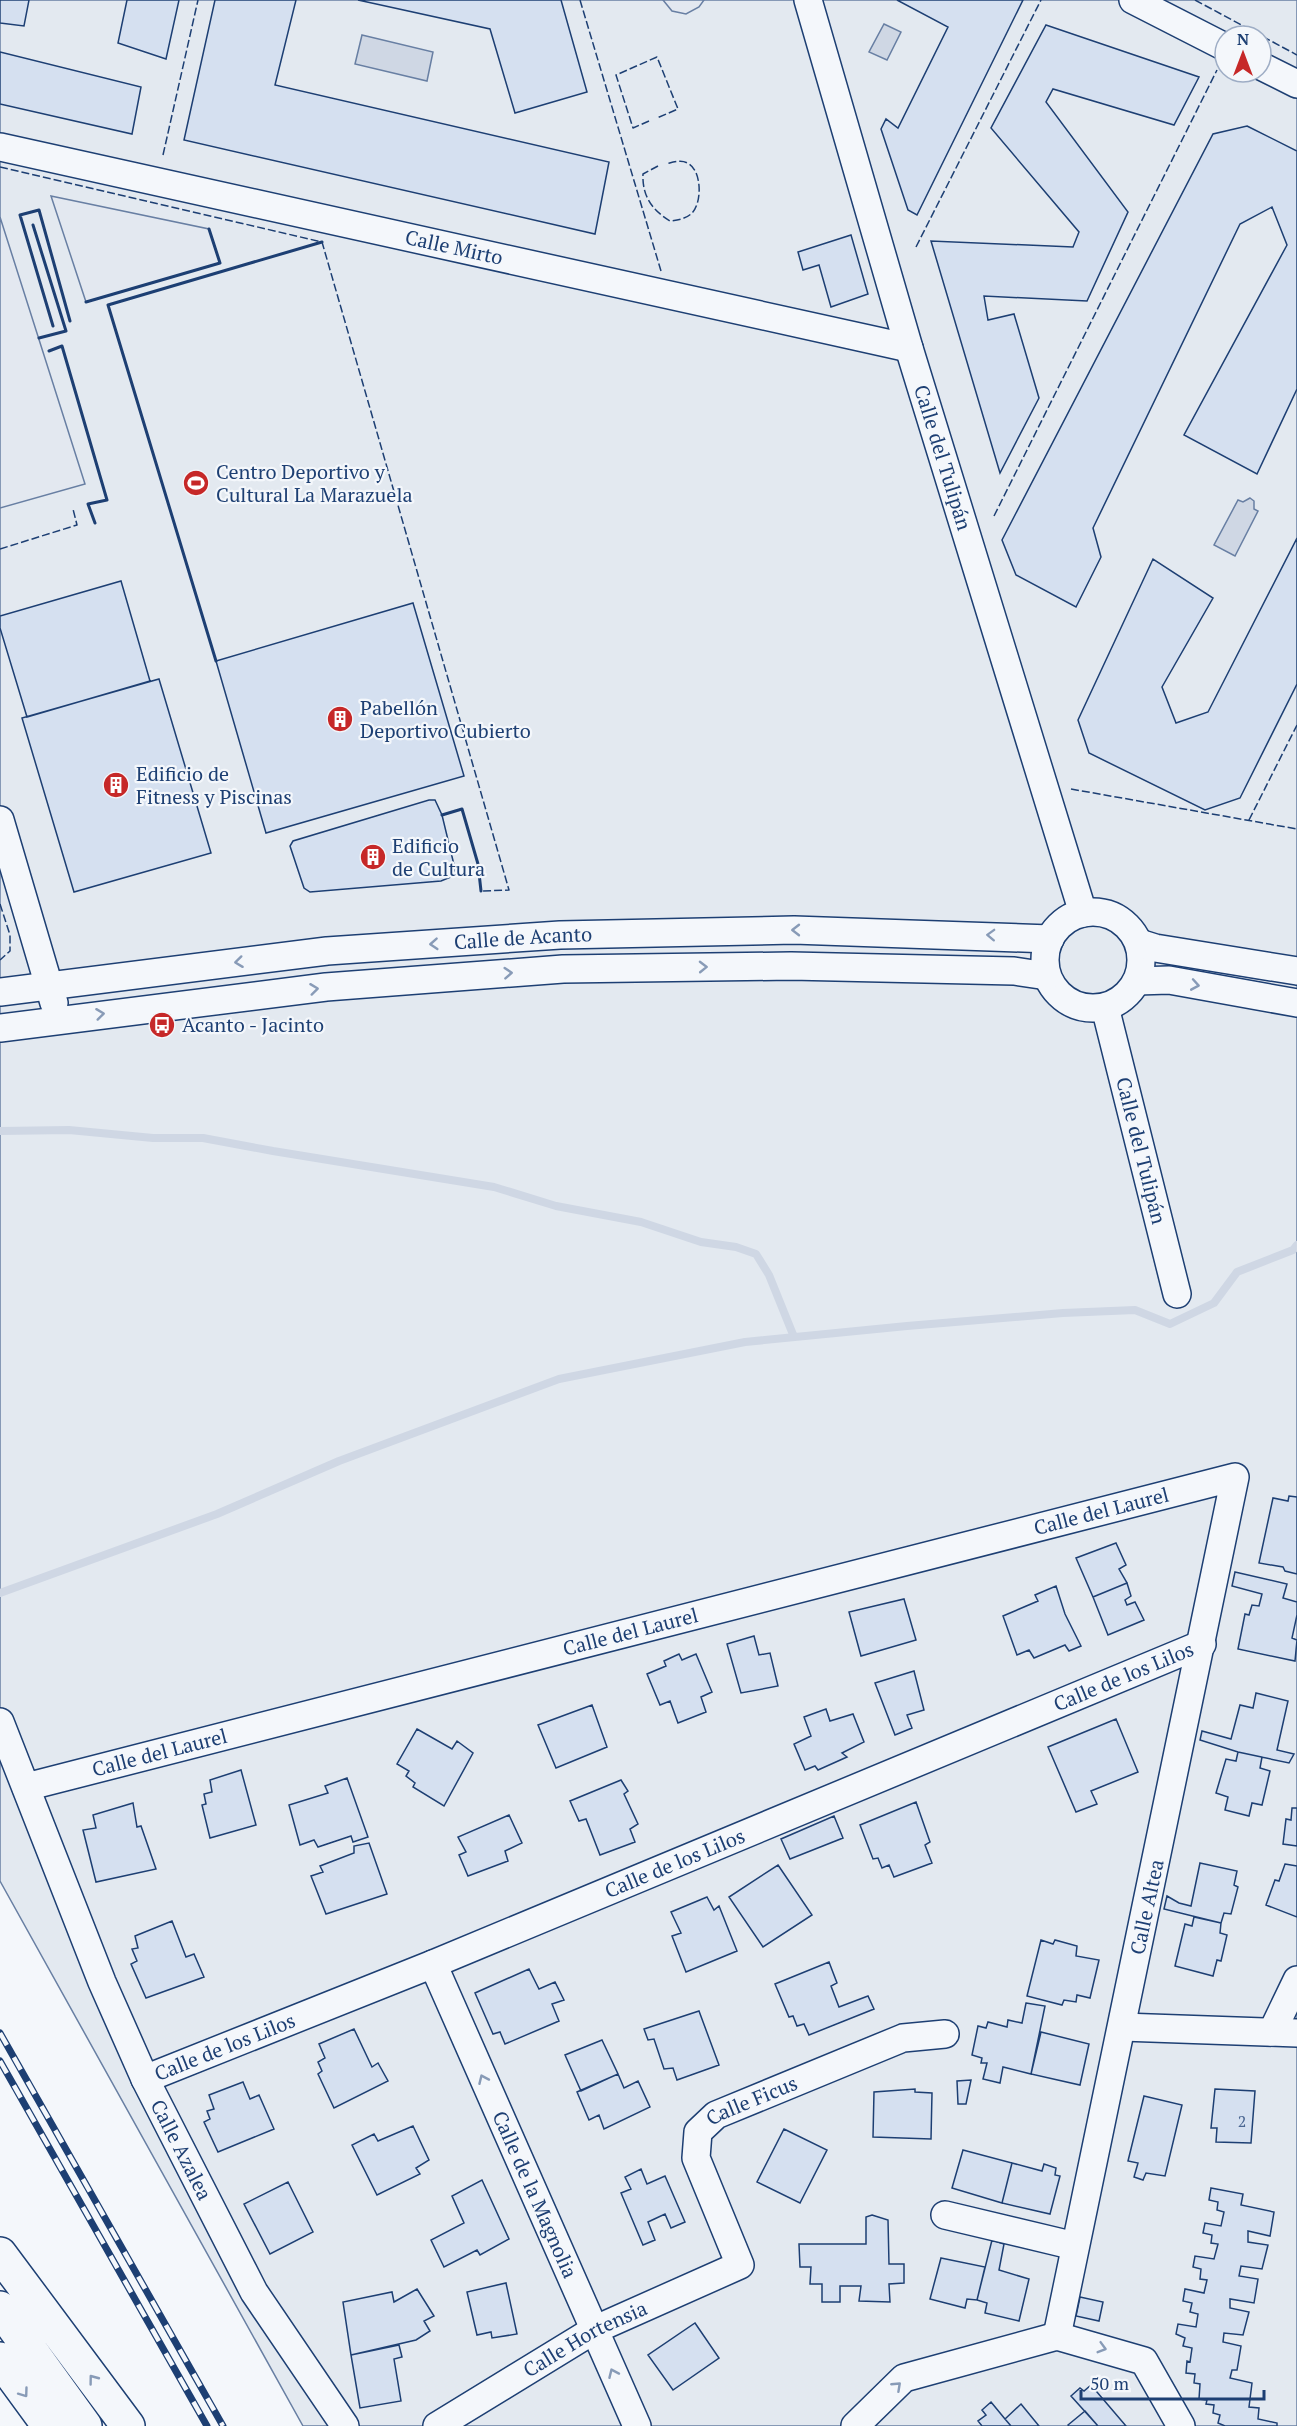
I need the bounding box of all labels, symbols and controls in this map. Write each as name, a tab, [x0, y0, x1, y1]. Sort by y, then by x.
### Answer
north arrow	[1213, 24, 1273, 84]
text: N	[1237, 28, 1249, 50]
street label: Calle Mirto	[403, 223, 506, 271]
street label: Calle del Tulipán	[908, 381, 978, 534]
place label: Centro Deportivo y Cultural La Marazuela	[216, 458, 413, 508]
sports icon: Centro Deportivo y Cultural La Marazuela	[181, 468, 211, 498]
place label: Pabellón Deportivo Cubierto	[360, 694, 531, 744]
building icon: Pabellón Deportivo Cubierto	[325, 704, 355, 734]
place label: Edificio de Fitness y Piscinas	[136, 760, 292, 810]
building icon: Edificio de Fitness y Piscinas	[101, 770, 131, 800]
place label: Edificio de Cultura	[392, 832, 485, 882]
building icon: Edificio de Cultura	[358, 842, 388, 872]
street label: Calle de Acanto	[453, 920, 592, 955]
one-way arrow	[792, 924, 801, 936]
one-way arrow	[987, 929, 996, 941]
one-way arrow	[429, 937, 438, 950]
one-way arrow	[235, 955, 244, 967]
one-way arrow	[699, 961, 708, 973]
one-way arrow	[504, 967, 513, 980]
one-way arrow	[1190, 978, 1200, 991]
one-way arrow	[309, 983, 319, 995]
one-way arrow	[95, 1008, 104, 1021]
bus stop icon: Acanto - Jacinto	[147, 1010, 177, 1040]
place label: Acanto - Jacinto	[182, 1011, 324, 1038]
street label: Calle del Tulipán	[1110, 1074, 1173, 1227]
street label: Calle del Laurel	[1031, 1481, 1171, 1541]
street label: Calle del Laurel	[560, 1601, 701, 1662]
street label: Calle de los Lilos	[1049, 1635, 1197, 1717]
street label: Calle del Laurel	[89, 1722, 230, 1783]
street label: Calle de los Lilos	[600, 1822, 749, 1904]
street label: Calle Altea	[1123, 1857, 1170, 1957]
street label: Calle de los Lilos	[150, 2006, 299, 2087]
street label: Calle Ficus	[699, 2069, 801, 2131]
one-way arrow	[479, 2074, 491, 2085]
street label: Calle Azalea	[145, 2095, 219, 2204]
street label: Calle de la Magnolia	[487, 2106, 584, 2282]
house number: 2	[1238, 2110, 1246, 2132]
street label: Calle Hortensia	[518, 2294, 651, 2383]
one-way arrow	[1097, 2341, 1107, 2354]
scale bar	[1081, 2363, 1264, 2401]
one-way arrow	[608, 2368, 620, 2379]
text: 50 m	[1090, 2371, 1130, 2395]
one-way arrow	[90, 2375, 101, 2386]
one-way arrow	[889, 2382, 900, 2393]
one-way arrow	[17, 2386, 28, 2397]

